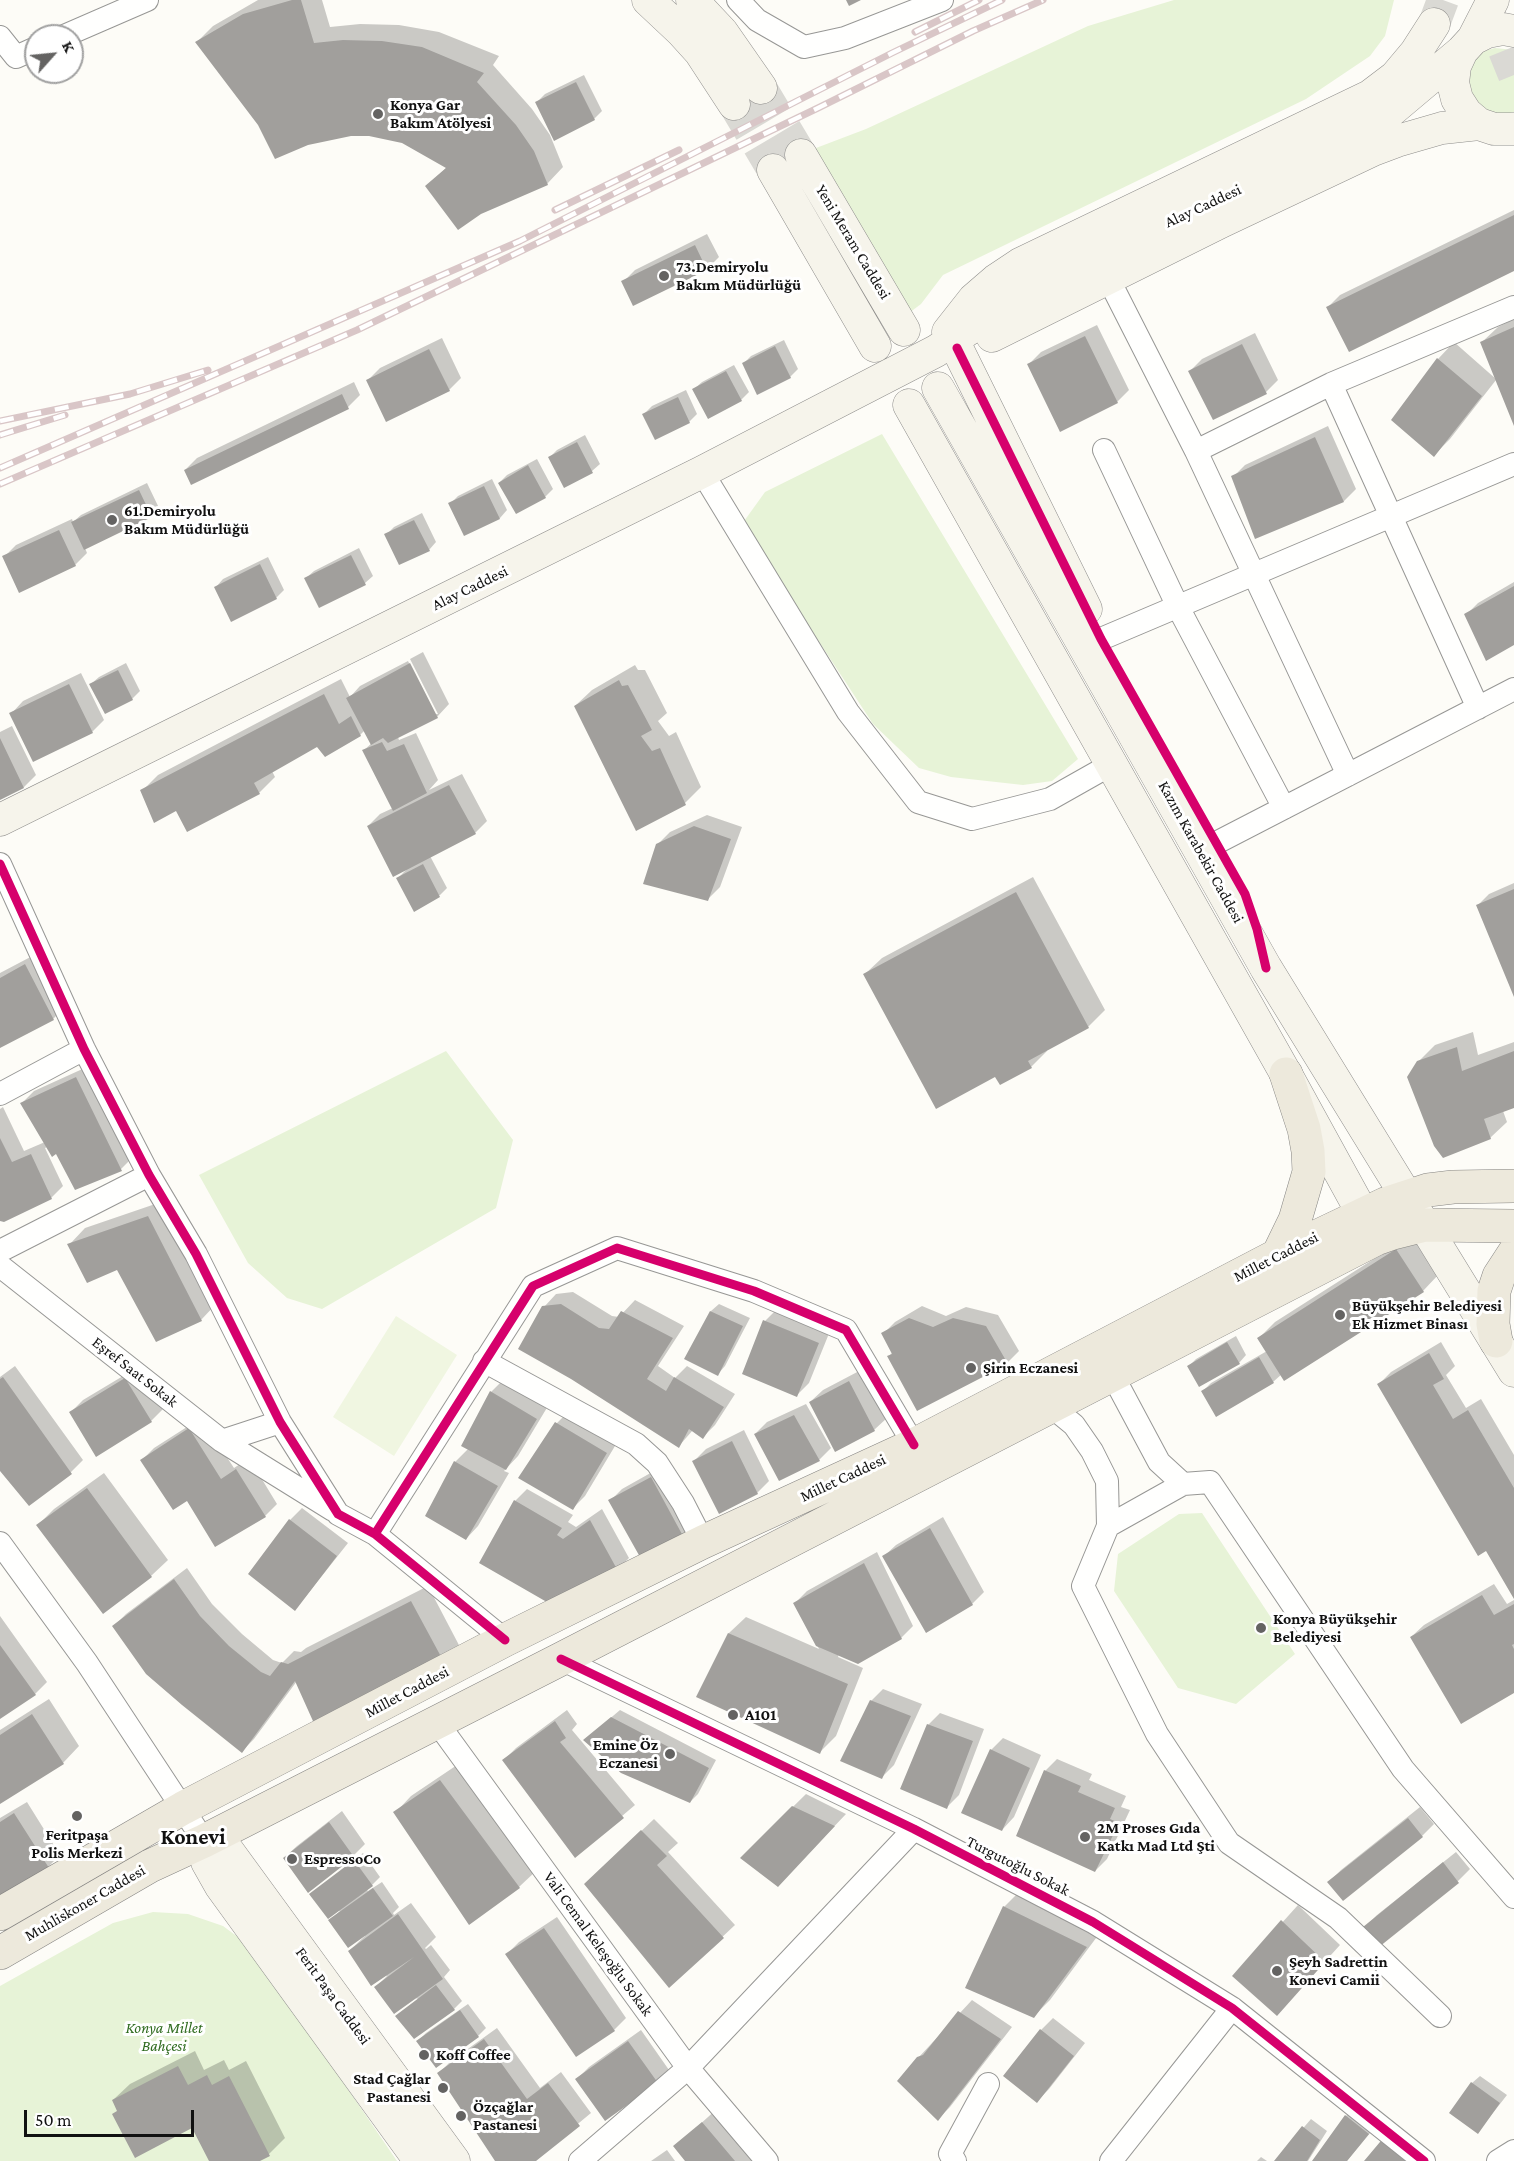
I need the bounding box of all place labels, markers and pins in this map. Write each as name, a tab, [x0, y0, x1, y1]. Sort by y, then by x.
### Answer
place label: Konya Gar Bakım Atölyesi	[390, 95, 491, 133]
marker: Konya Gar Bakım Atölyesi	[371, 107, 385, 121]
place label: 73.Demiryolu Bakım Müdürlüğü	[676, 257, 801, 295]
marker: 73.Demiryolu Bakım Müdürlüğü	[657, 269, 671, 283]
place label: 61.Demiryolu Bakım Müdürlüğü	[124, 501, 249, 539]
marker: 61.Demiryolu Bakım Müdürlüğü	[105, 513, 119, 527]
place label: Büyükşehir Belediyesi Ek Hizmet Binası	[1352, 1296, 1502, 1334]
marker: Büyükşehir Belediyesi Ek Hizmet Binası	[1333, 1308, 1347, 1322]
place label: Şirin Eczanesi	[983, 1358, 1078, 1378]
marker: Şirin Eczanesi	[964, 1361, 978, 1375]
place label: Konya Büyükşehir Belediyesi	[1273, 1609, 1397, 1647]
marker: Konya Büyükşehir Belediyesi	[1254, 1621, 1268, 1635]
place label: A101	[745, 1705, 776, 1725]
marker: A101	[726, 1708, 740, 1722]
place label: Emine Öz Eczanesi	[593, 1735, 658, 1773]
marker: Emine Öz Eczanesi	[663, 1747, 677, 1761]
marker: Feritpaşa Polis Merkezi	[70, 1809, 84, 1823]
place label: 2M Proses Gıda Katkı Mad Ltd Şti	[1097, 1818, 1215, 1856]
place label: Feritpaşa Polis Merkezi	[31, 1825, 123, 1863]
marker: 2M Proses Gıda Katkı Mad Ltd Şti	[1078, 1830, 1092, 1844]
place label: EspressoCo	[304, 1849, 381, 1869]
marker: EspressoCo	[285, 1852, 299, 1866]
place label: Şeyh Sadrettin Konevi Camii	[1289, 1952, 1388, 1990]
marker: Şeyh Sadrettin Konevi Camii	[1270, 1964, 1284, 1978]
place label: Koff Coffee	[436, 2045, 511, 2065]
marker: Koff Coffee	[417, 2048, 431, 2062]
place label: Stad Çağlar Pastanesi	[353, 2069, 431, 2107]
marker: Stad Çağlar Pastanesi	[436, 2081, 450, 2095]
place label: Özçağlar Pastanesi	[473, 2097, 537, 2135]
marker: Özçağlar Pastanesi	[454, 2109, 468, 2123]

